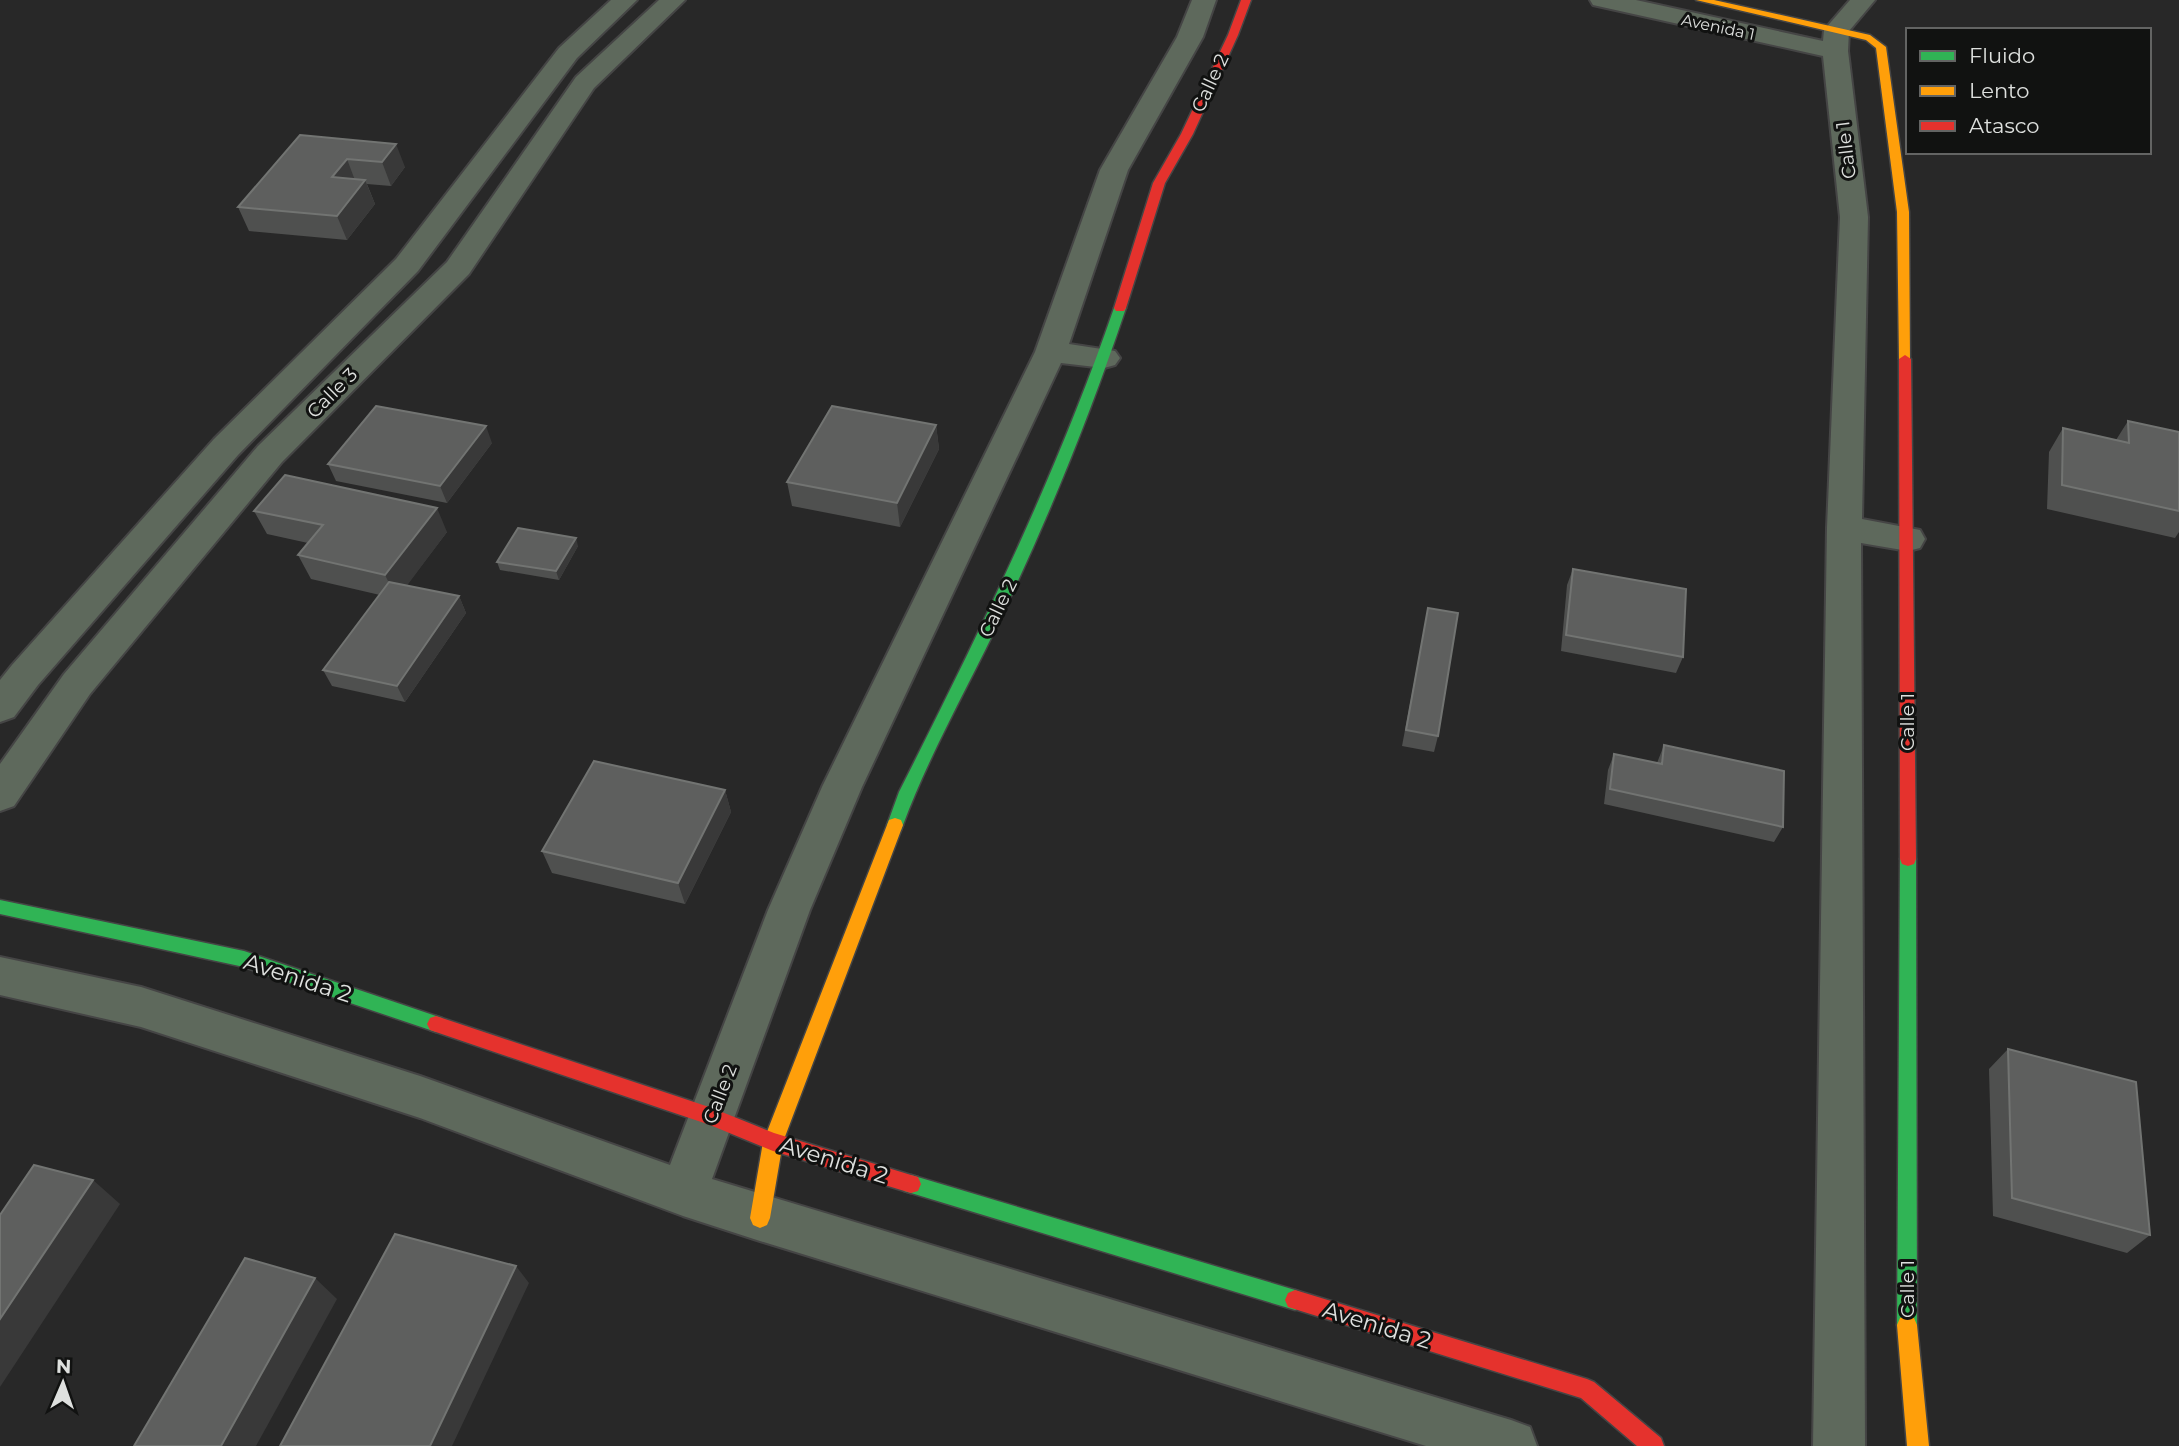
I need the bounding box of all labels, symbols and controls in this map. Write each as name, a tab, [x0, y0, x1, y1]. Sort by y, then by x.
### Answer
street label: Avenida 1	[1680, 10, 1756, 44]
legend	[1906, 28, 2151, 154]
text: Fluido	[1969, 43, 2035, 68]
street label: Calle 2	[1186, 50, 1234, 116]
text: Lento	[1969, 78, 2029, 103]
text: Atasco	[1969, 113, 2040, 138]
street label: Calle 1	[1831, 120, 1861, 180]
street label: Calle 3	[302, 363, 362, 423]
street label: Calle 2	[974, 575, 1022, 641]
street label: Calle 1	[1896, 693, 1919, 751]
street label: Avenida 2	[240, 947, 356, 1009]
street label: Calle 2	[698, 1061, 742, 1127]
street label: Avenida 2	[776, 1130, 892, 1190]
street label: Calle 1	[1896, 1260, 1919, 1318]
street label: Avenida 2	[1319, 1295, 1435, 1355]
north arrow	[28, 1348, 98, 1418]
text: N	[55, 1355, 72, 1378]

